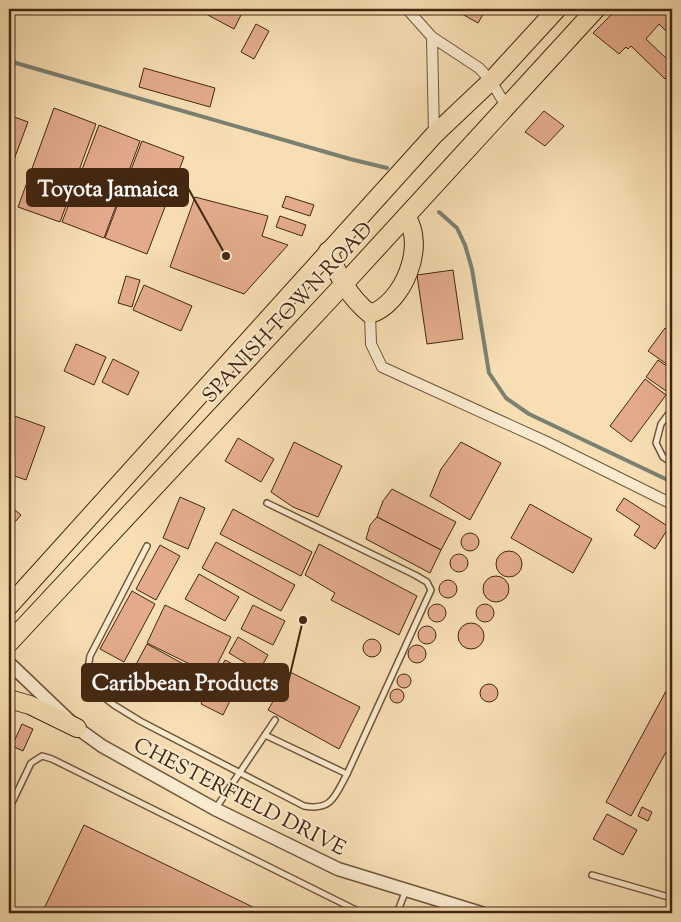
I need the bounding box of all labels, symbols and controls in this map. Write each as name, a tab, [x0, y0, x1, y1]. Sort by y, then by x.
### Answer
callout: Toyota Jamaica	[27, 169, 188, 206]
text: Toyota Jamaica	[38, 175, 179, 207]
street label: SPANISH TOWN ROAD	[196, 216, 381, 411]
callout: Caribbean Products	[82, 664, 288, 701]
text: Caribbean Products	[92, 669, 279, 701]
street label: CHESTERFIELD DRIVE	[128, 731, 351, 865]

